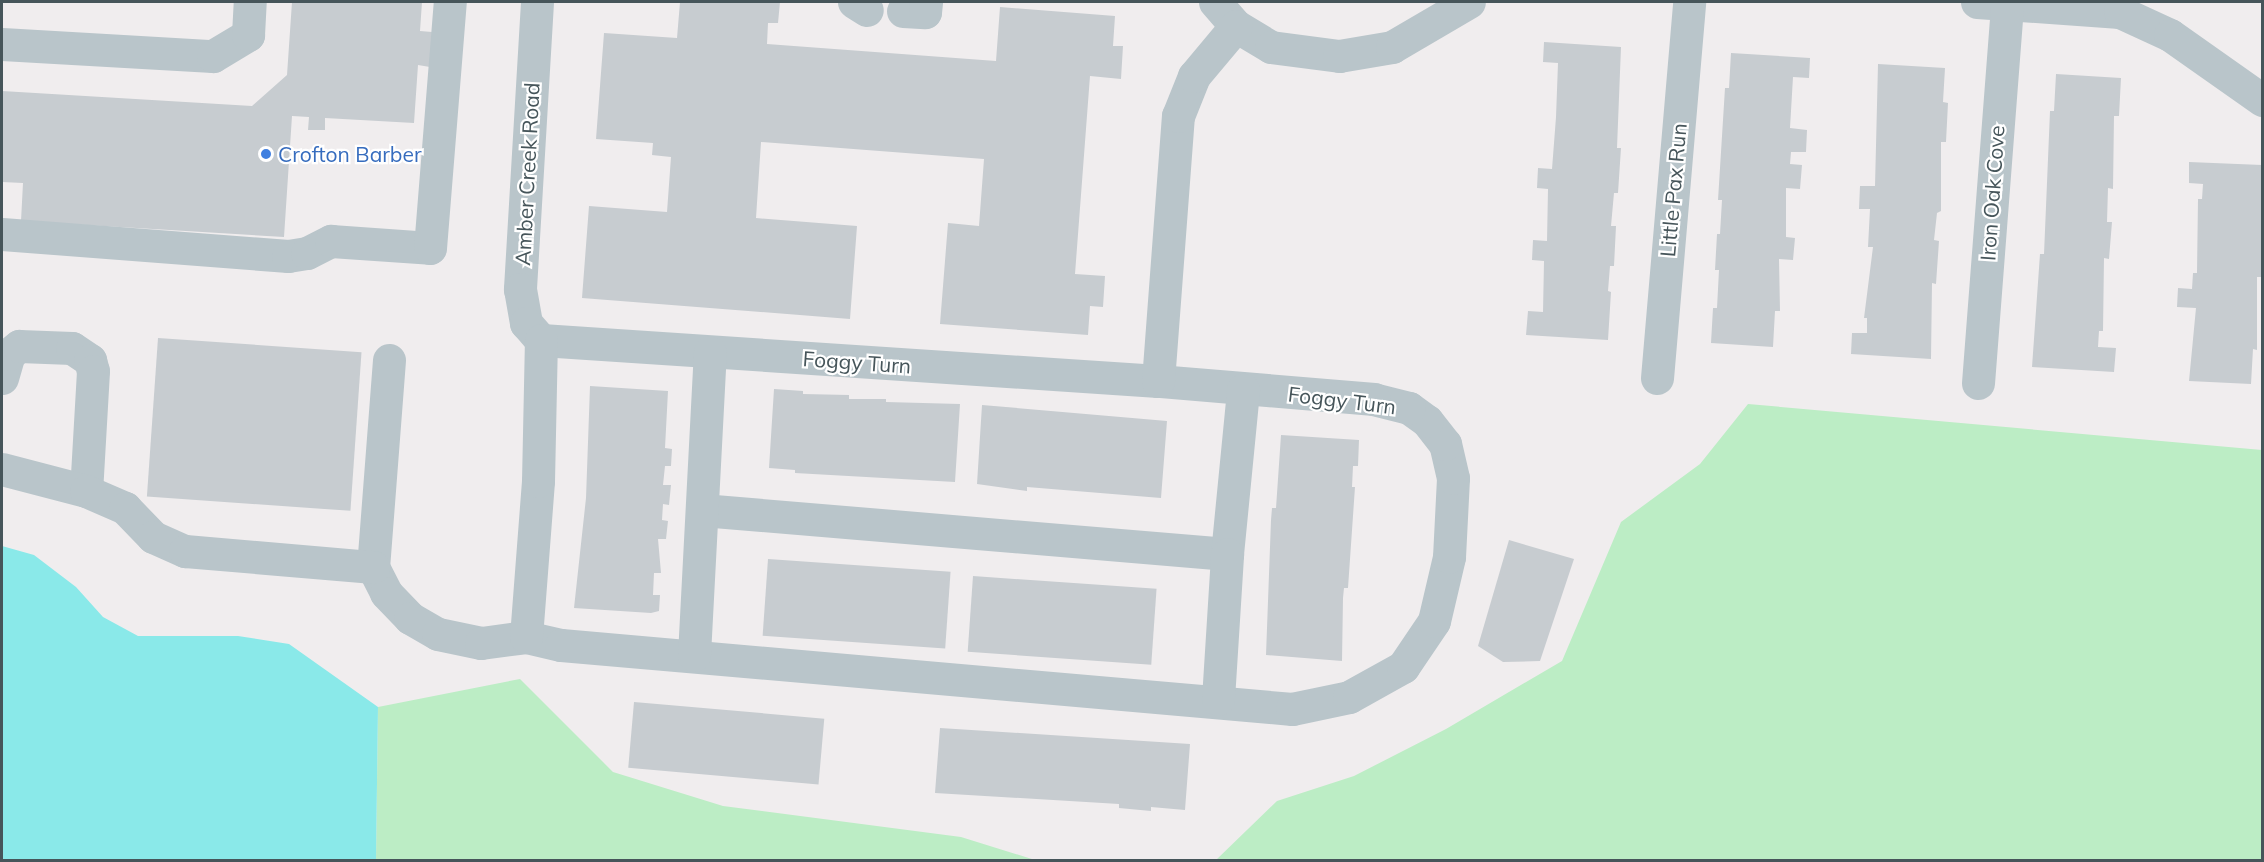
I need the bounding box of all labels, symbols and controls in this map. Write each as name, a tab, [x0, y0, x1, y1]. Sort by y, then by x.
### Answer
street label: Amber Creek Road	[510, 82, 544, 266]
street label: Little Pax Run	[1655, 122, 1691, 258]
street label: Iron Oak Cove	[1975, 124, 2009, 262]
place label: Crofton Barber	[278, 141, 422, 167]
marker: Crofton Barber	[259, 147, 273, 161]
street label: Foggy Turn	[802, 346, 912, 378]
street label: Foggy Turn	[1287, 381, 1397, 419]

